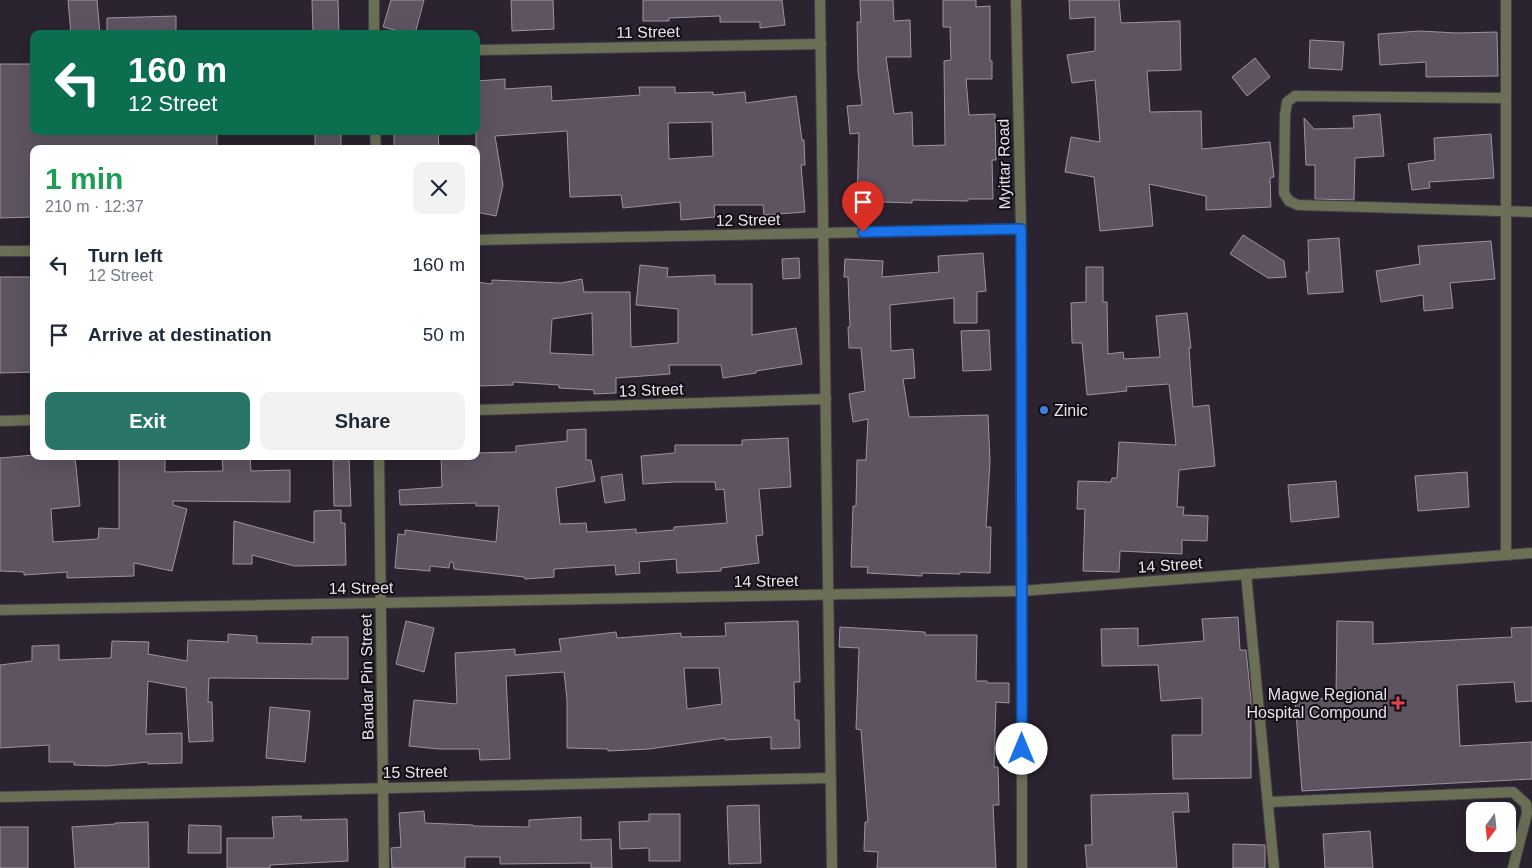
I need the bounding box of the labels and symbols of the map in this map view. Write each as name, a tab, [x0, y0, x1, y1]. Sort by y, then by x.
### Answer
street label: 11 Street	[616, 23, 681, 41]
street label: Myittar Road	[995, 119, 1013, 209]
pin	[842, 181, 884, 232]
street label: 12 Street	[715, 211, 781, 229]
street label: 13 Street	[618, 380, 684, 400]
place label: Zinic	[1054, 402, 1088, 419]
marker: Zinic	[1038, 404, 1050, 416]
street label: 14 Street	[1137, 554, 1204, 576]
street label: 14 Street	[733, 572, 799, 590]
street label: 14 Street	[328, 579, 394, 597]
street label: Bandar Pin Street	[357, 613, 377, 740]
place label: Magwe Regional Hospital Compound	[1246, 686, 1387, 721]
marker: Magwe Regional Hospital Compound	[1391, 696, 1405, 710]
position arrow	[995, 722, 1047, 774]
street label: 15 Street	[382, 763, 448, 781]
north arrow	[1466, 802, 1516, 852]

